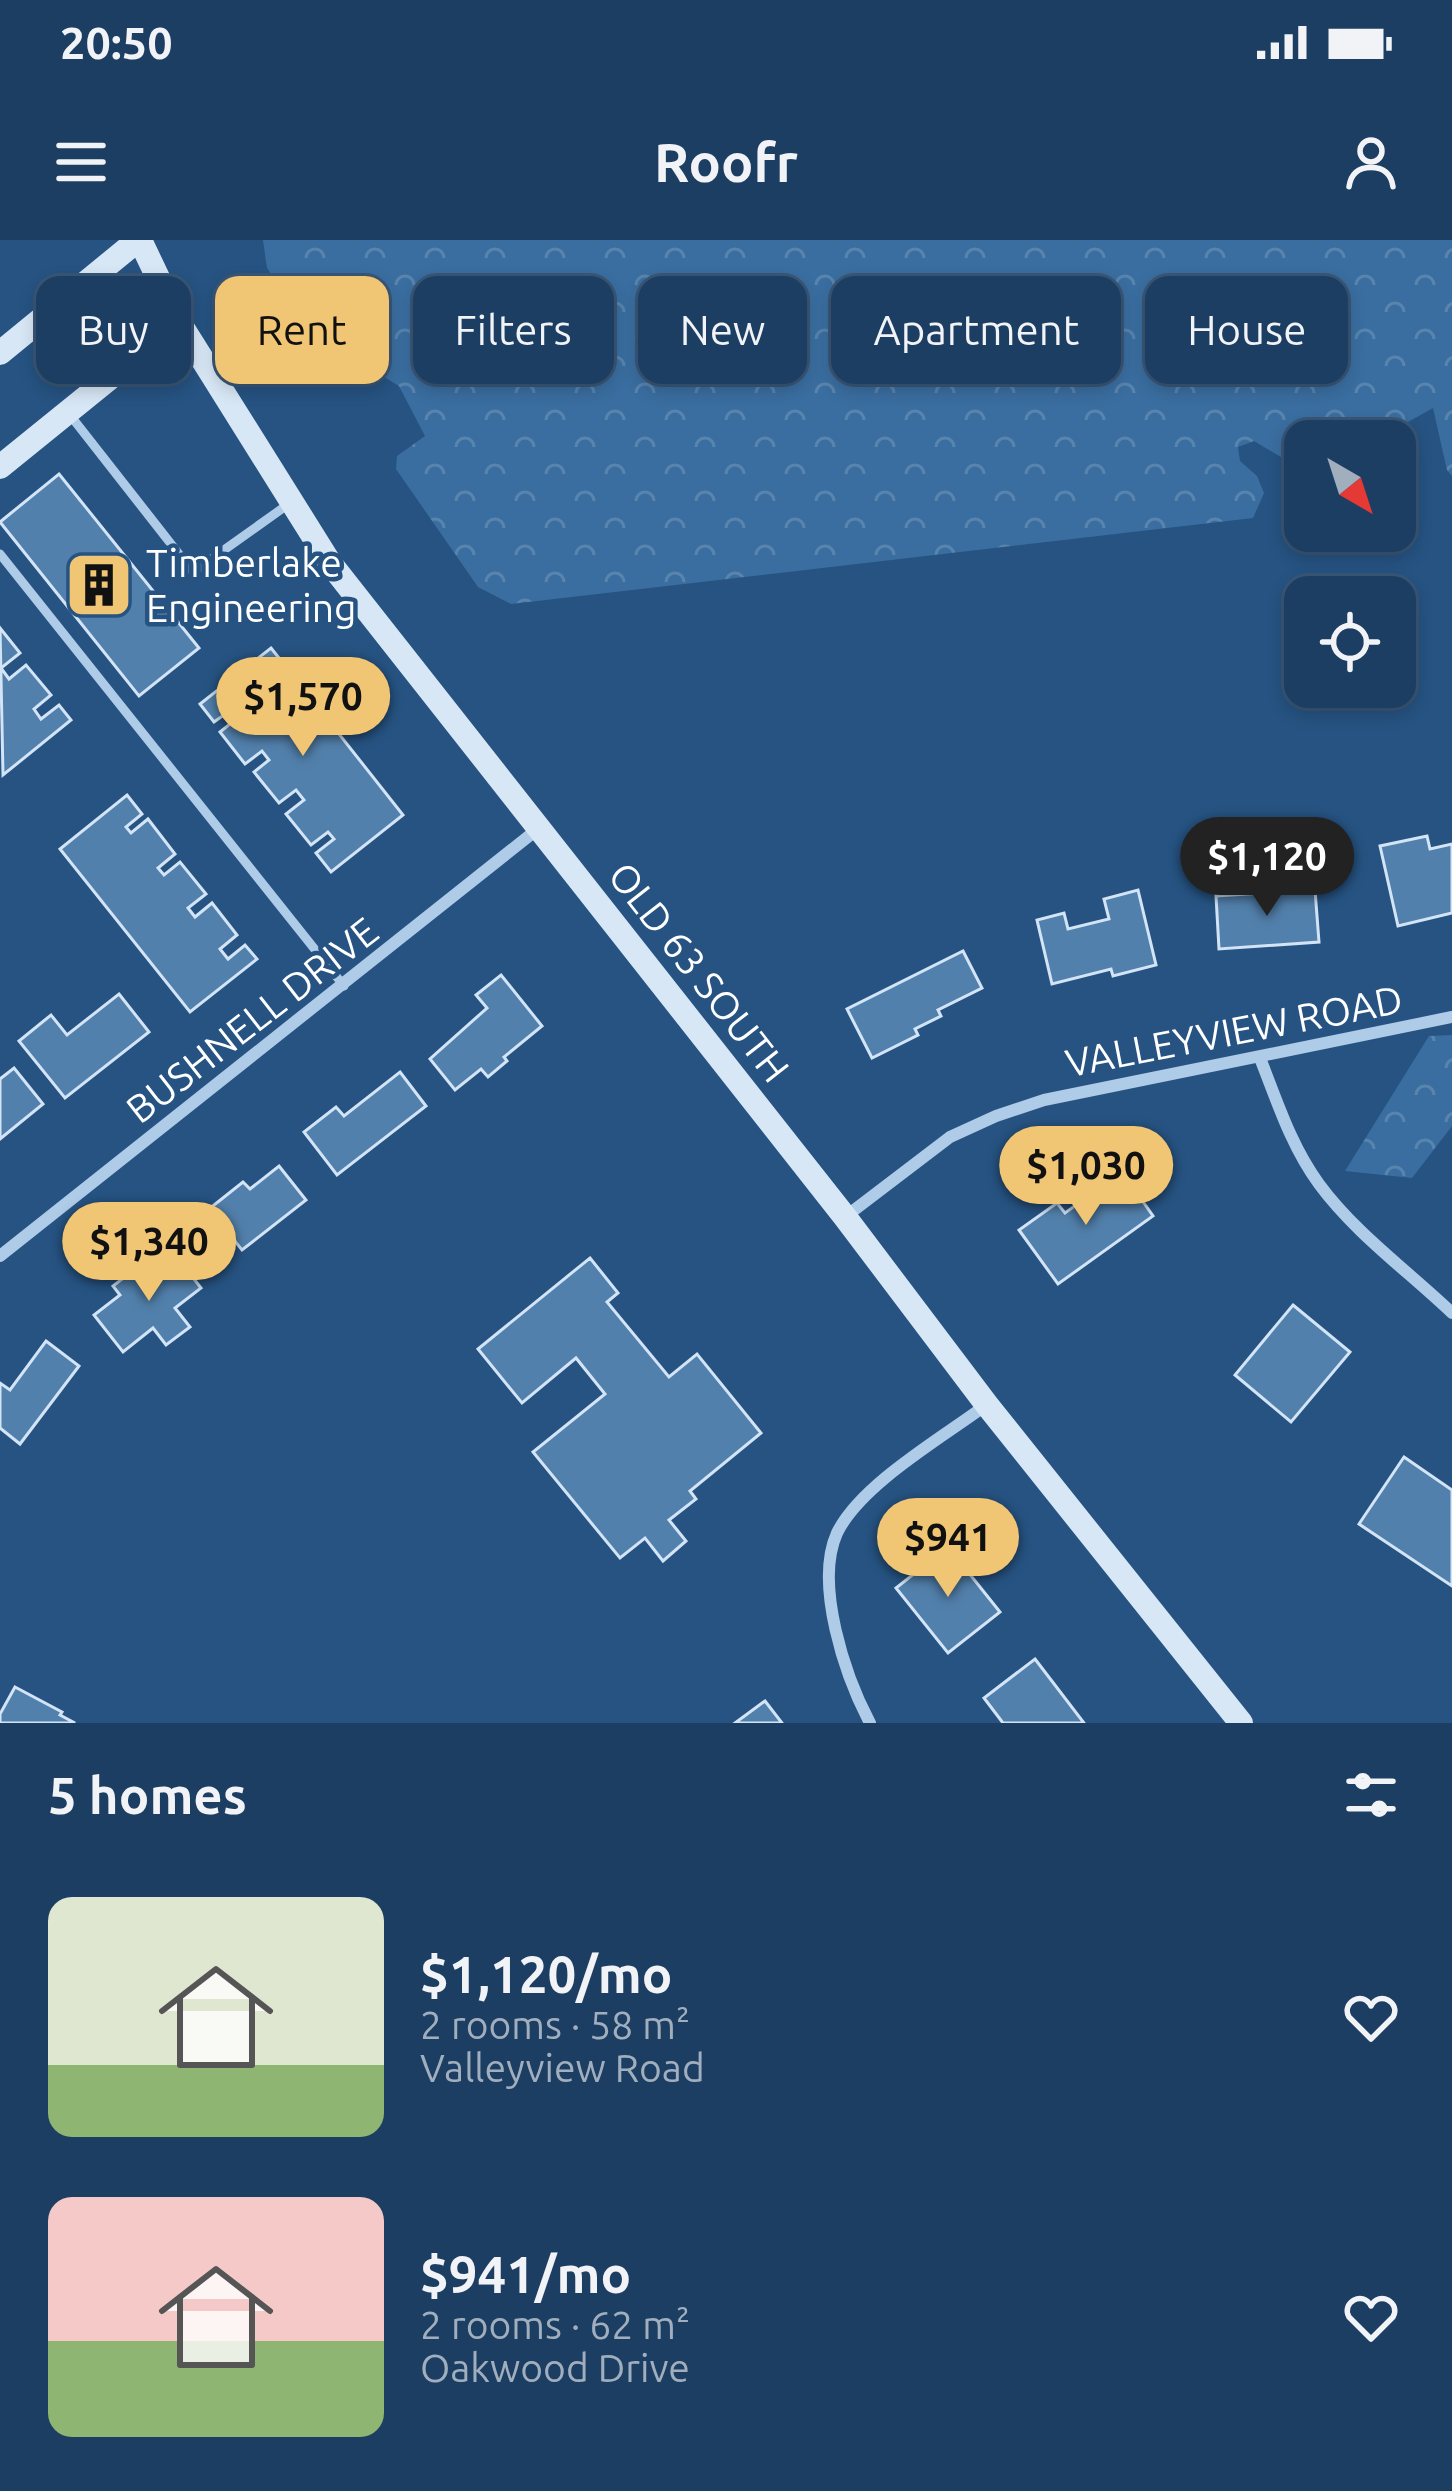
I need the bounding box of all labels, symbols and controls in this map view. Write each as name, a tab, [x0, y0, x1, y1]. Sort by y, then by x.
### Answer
text: 20:50	[60, 17, 173, 68]
icon: menu	[48, 129, 114, 195]
icon: person	[1338, 129, 1404, 195]
text: Roofr	[654, 132, 798, 192]
chip: Buy	[36, 276, 191, 384]
chip: Rent	[215, 276, 389, 384]
chip: Filters	[413, 276, 614, 384]
chip: New	[638, 276, 807, 384]
chip: Apartment	[831, 276, 1121, 384]
chip: House	[1145, 276, 1348, 384]
north arrow	[1284, 420, 1416, 552]
map controls	[1284, 420, 1416, 708]
place label: Timberlake Engineering	[146, 541, 356, 629]
building icon: Timberlake Engineering	[64, 550, 134, 620]
button: locate	[1284, 576, 1416, 708]
pin: $1,570	[205, 657, 401, 759]
text: $1,570	[243, 674, 363, 717]
pin: $1,120	[1169, 817, 1365, 919]
text: $1,120	[1207, 834, 1327, 877]
street label: OLD 63 SOUTH	[601, 854, 798, 1090]
street label: BUSHNELL DRIVE	[118, 909, 385, 1131]
street label: VALLEYVIEW ROAD	[1062, 977, 1406, 1084]
pin: $1,030	[988, 1126, 1184, 1228]
text: $1,030	[1026, 1143, 1146, 1186]
pin: $1,340	[51, 1202, 247, 1304]
text: $1,340	[89, 1219, 209, 1262]
pin: $941	[877, 1498, 1019, 1600]
text: $941	[904, 1515, 992, 1558]
icon: filters	[1338, 1762, 1404, 1828]
text: 5 homes	[48, 1766, 247, 1824]
icon: home	[144, 1945, 288, 2089]
text: $1,120/mo	[420, 1945, 672, 2003]
icon: heart	[1338, 1984, 1404, 2050]
text: 2 rooms · 58 m²	[420, 2003, 690, 2046]
text: Valleyview Road	[420, 2046, 705, 2089]
icon: home	[144, 2245, 288, 2389]
text: $941/mo	[420, 2245, 631, 2303]
icon: heart	[1338, 2284, 1404, 2350]
text: 2 rooms · 62 m²	[420, 2303, 690, 2346]
text: Oakwood Drive	[420, 2346, 690, 2389]

